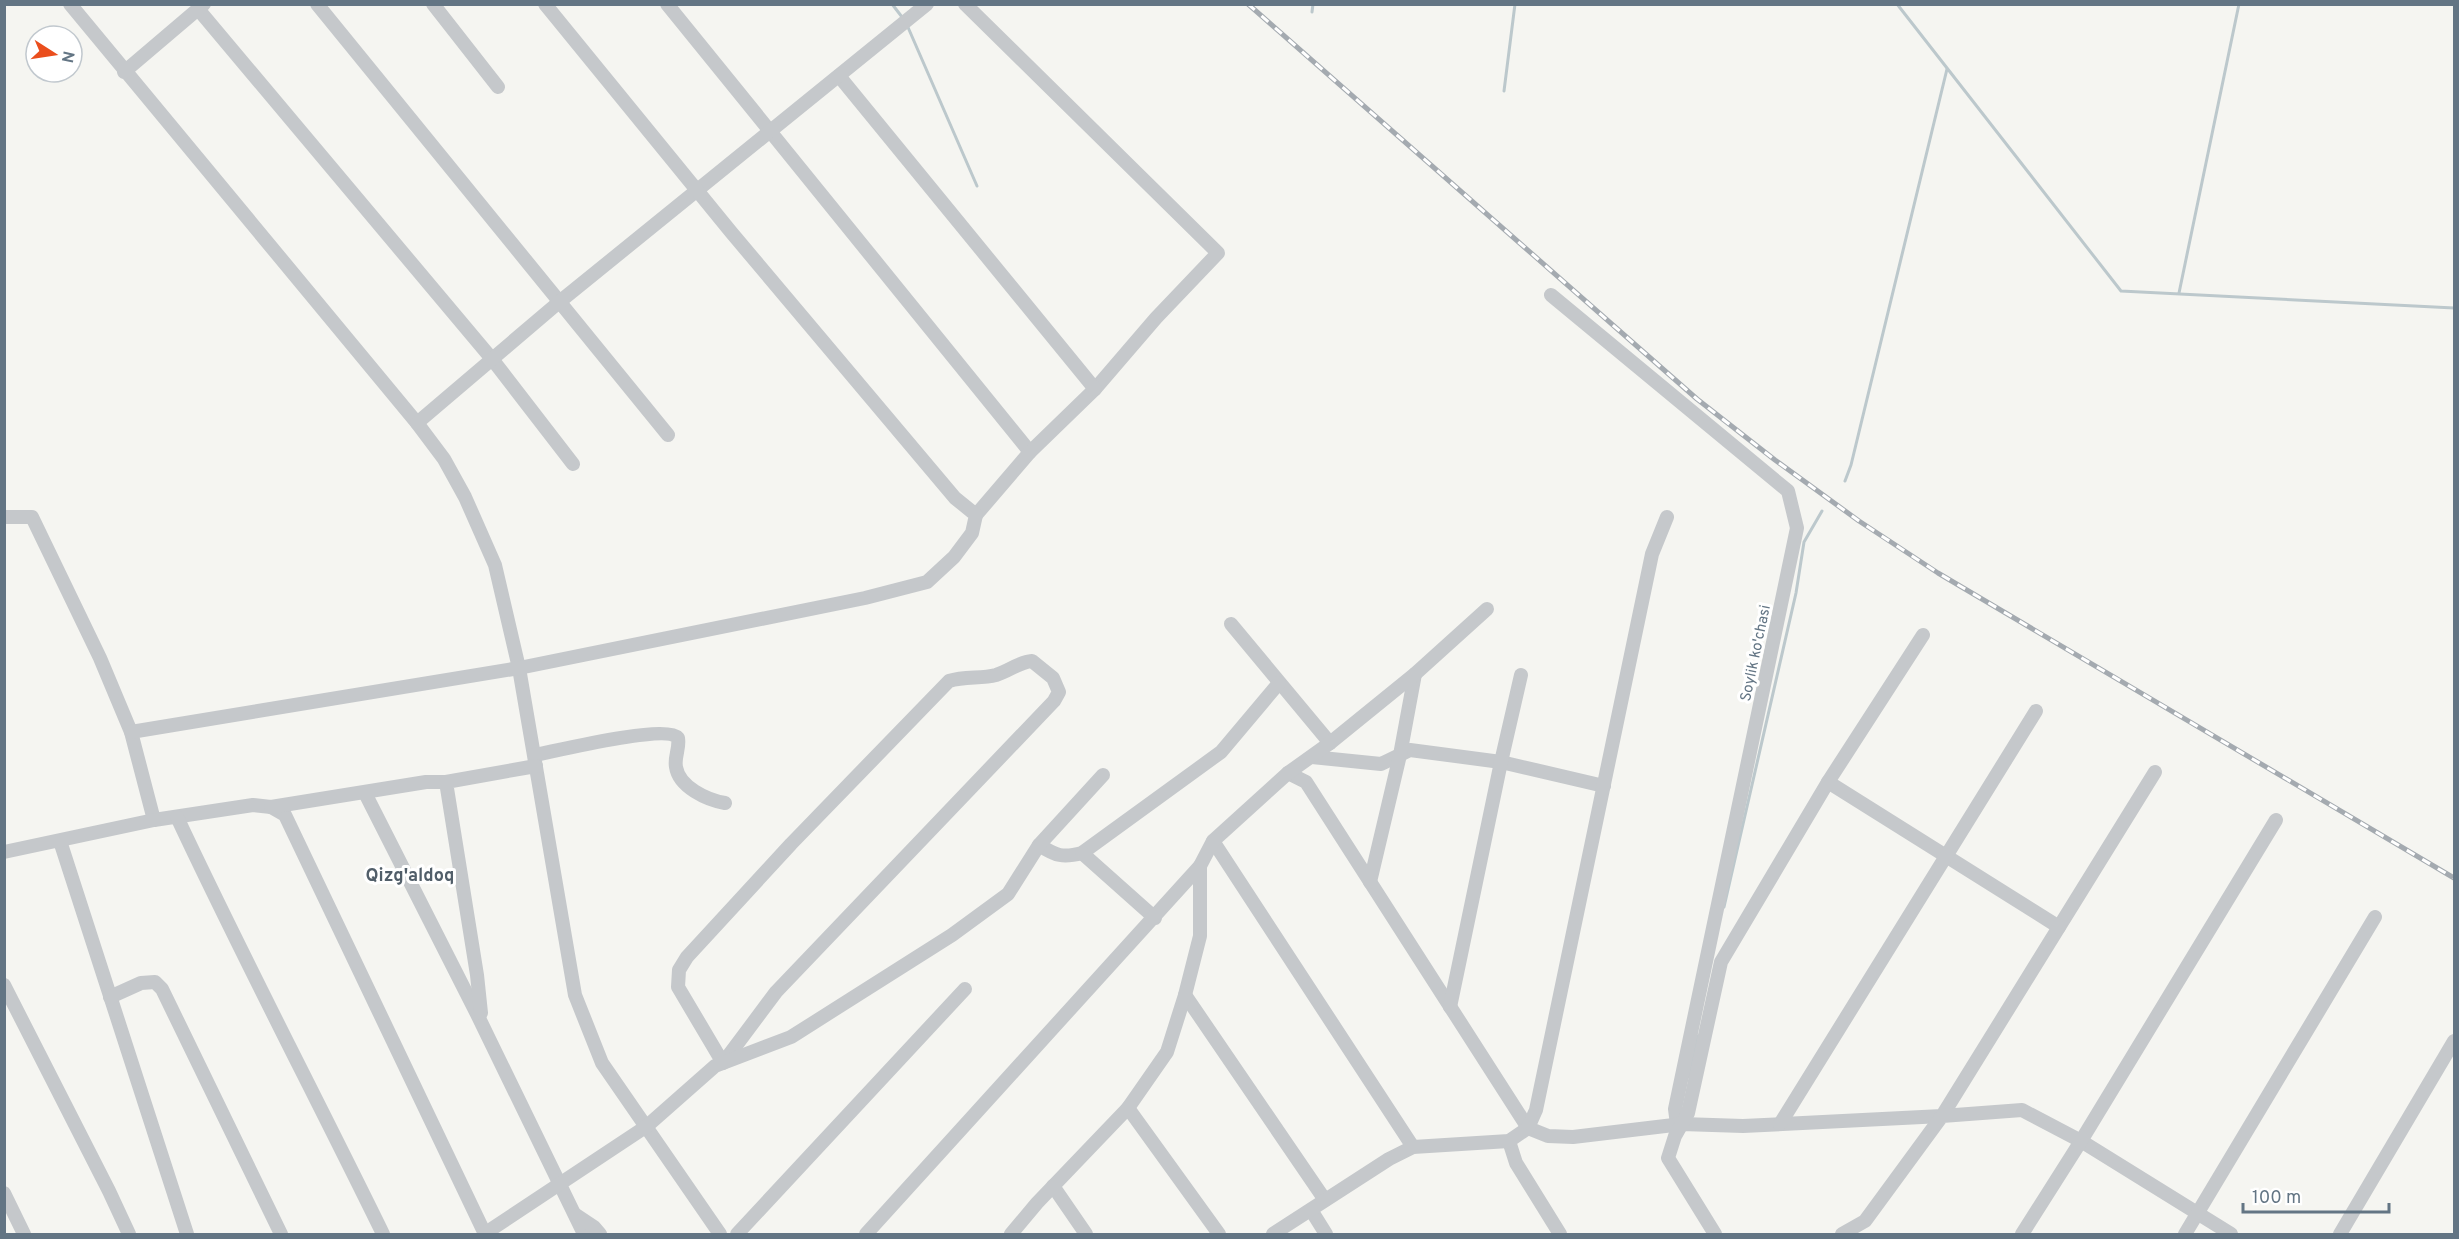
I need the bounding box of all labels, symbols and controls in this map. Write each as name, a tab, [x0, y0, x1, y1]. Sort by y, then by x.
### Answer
north arrow	[24, 24, 84, 84]
text: N	[56, 49, 78, 64]
street label: Soylik ko'chasi	[1737, 603, 1776, 703]
district label: Qizg'aldoq	[366, 865, 454, 888]
scale bar	[2243, 1176, 2388, 1214]
text: 100 m	[2252, 1187, 2301, 1210]

